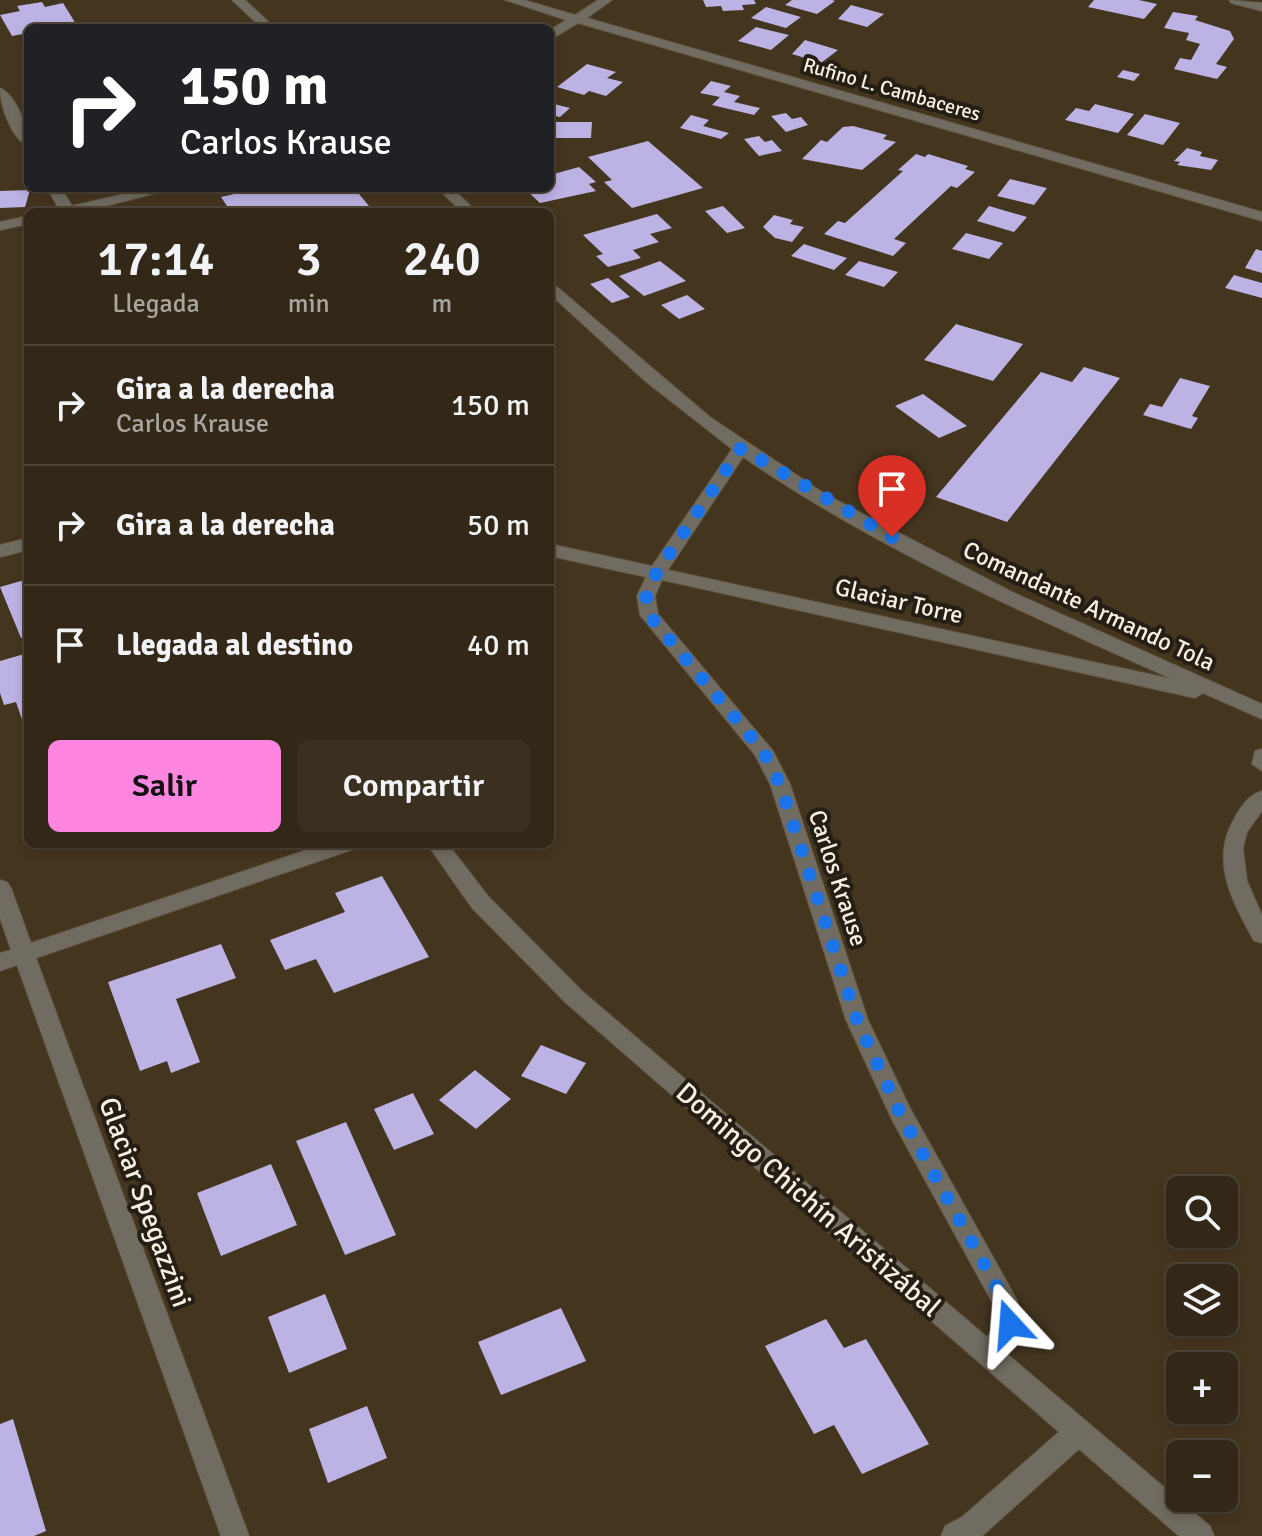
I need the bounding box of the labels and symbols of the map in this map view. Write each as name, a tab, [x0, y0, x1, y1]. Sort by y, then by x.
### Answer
street label: Rufino L. Cambaceres	[800, 52, 984, 127]
pin	[858, 455, 926, 537]
street label: Comandante Armando Tola	[958, 534, 1220, 678]
street label: Glaciar Torre	[832, 572, 966, 630]
street label: Carlos Krause	[802, 806, 874, 950]
street label: Domingo Chichín Aristizábal	[669, 1075, 948, 1324]
street label: Glaciar Spegazzini	[91, 1093, 199, 1312]
position arrow	[968, 1282, 1052, 1366]

